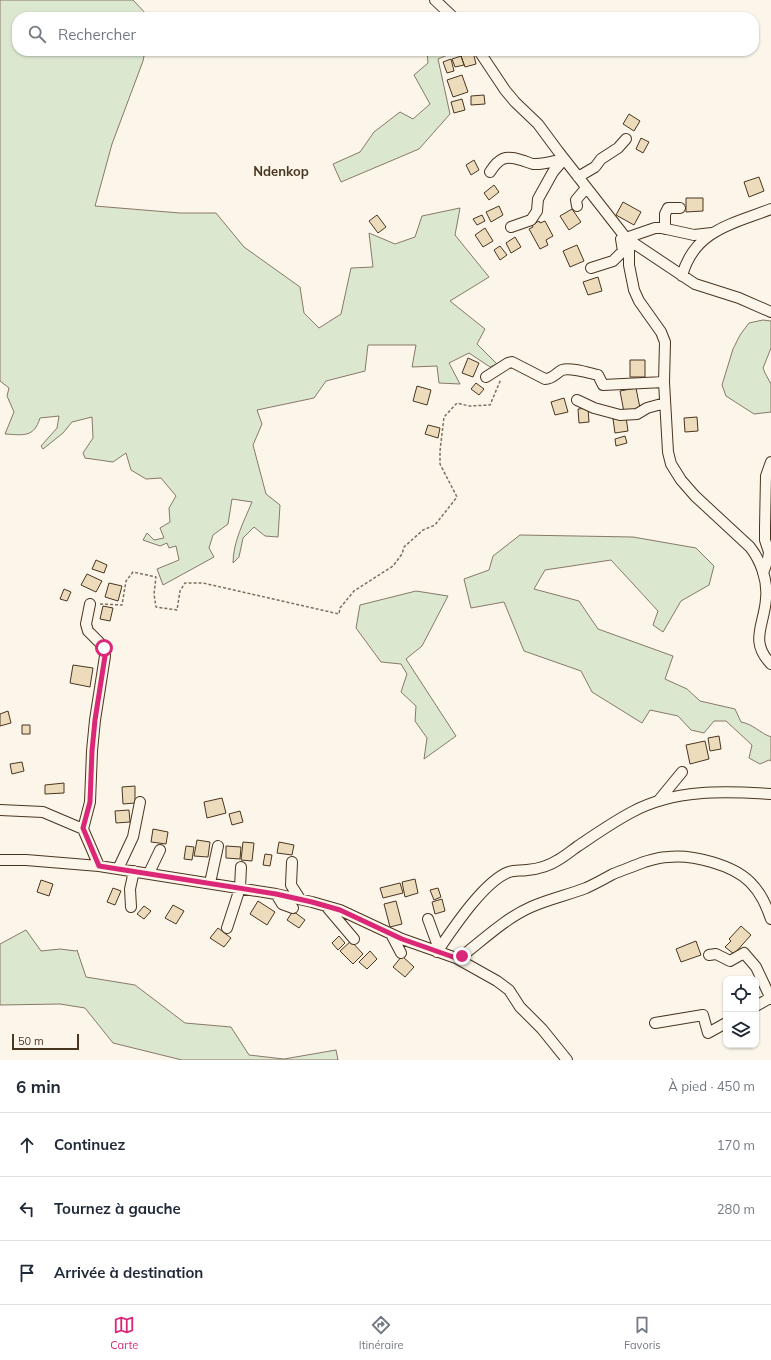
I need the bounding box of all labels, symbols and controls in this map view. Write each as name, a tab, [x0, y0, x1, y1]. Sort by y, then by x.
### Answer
search box	[12, 12, 759, 56]
icon: search	[26, 23, 48, 45]
text: Rechercher	[58, 25, 136, 44]
district label: Ndenkop	[253, 163, 309, 179]
route start	[95, 639, 113, 657]
route end	[453, 947, 471, 965]
map controls	[723, 976, 759, 1048]
button: locate	[723, 976, 759, 1012]
button: layers	[723, 1012, 759, 1048]
scale bar	[12, 1032, 79, 1051]
text: 50 m	[18, 1034, 44, 1048]
text: 6 min	[16, 1076, 61, 1097]
text: À pied · 450 m	[668, 1078, 755, 1094]
icon: ahead	[16, 1134, 38, 1156]
text: Continuez	[54, 1135, 125, 1154]
text: 170 m	[717, 1137, 755, 1153]
icon: left	[16, 1198, 38, 1220]
text: Tournez à gauche	[54, 1199, 181, 1218]
text: 280 m	[717, 1201, 755, 1217]
icon: arrive	[16, 1262, 38, 1284]
text: Arrivée à destination	[54, 1263, 203, 1282]
tab: Carte	[110, 1314, 138, 1352]
tab: Itinéraire	[359, 1314, 404, 1352]
tab: Favoris	[624, 1314, 661, 1352]

